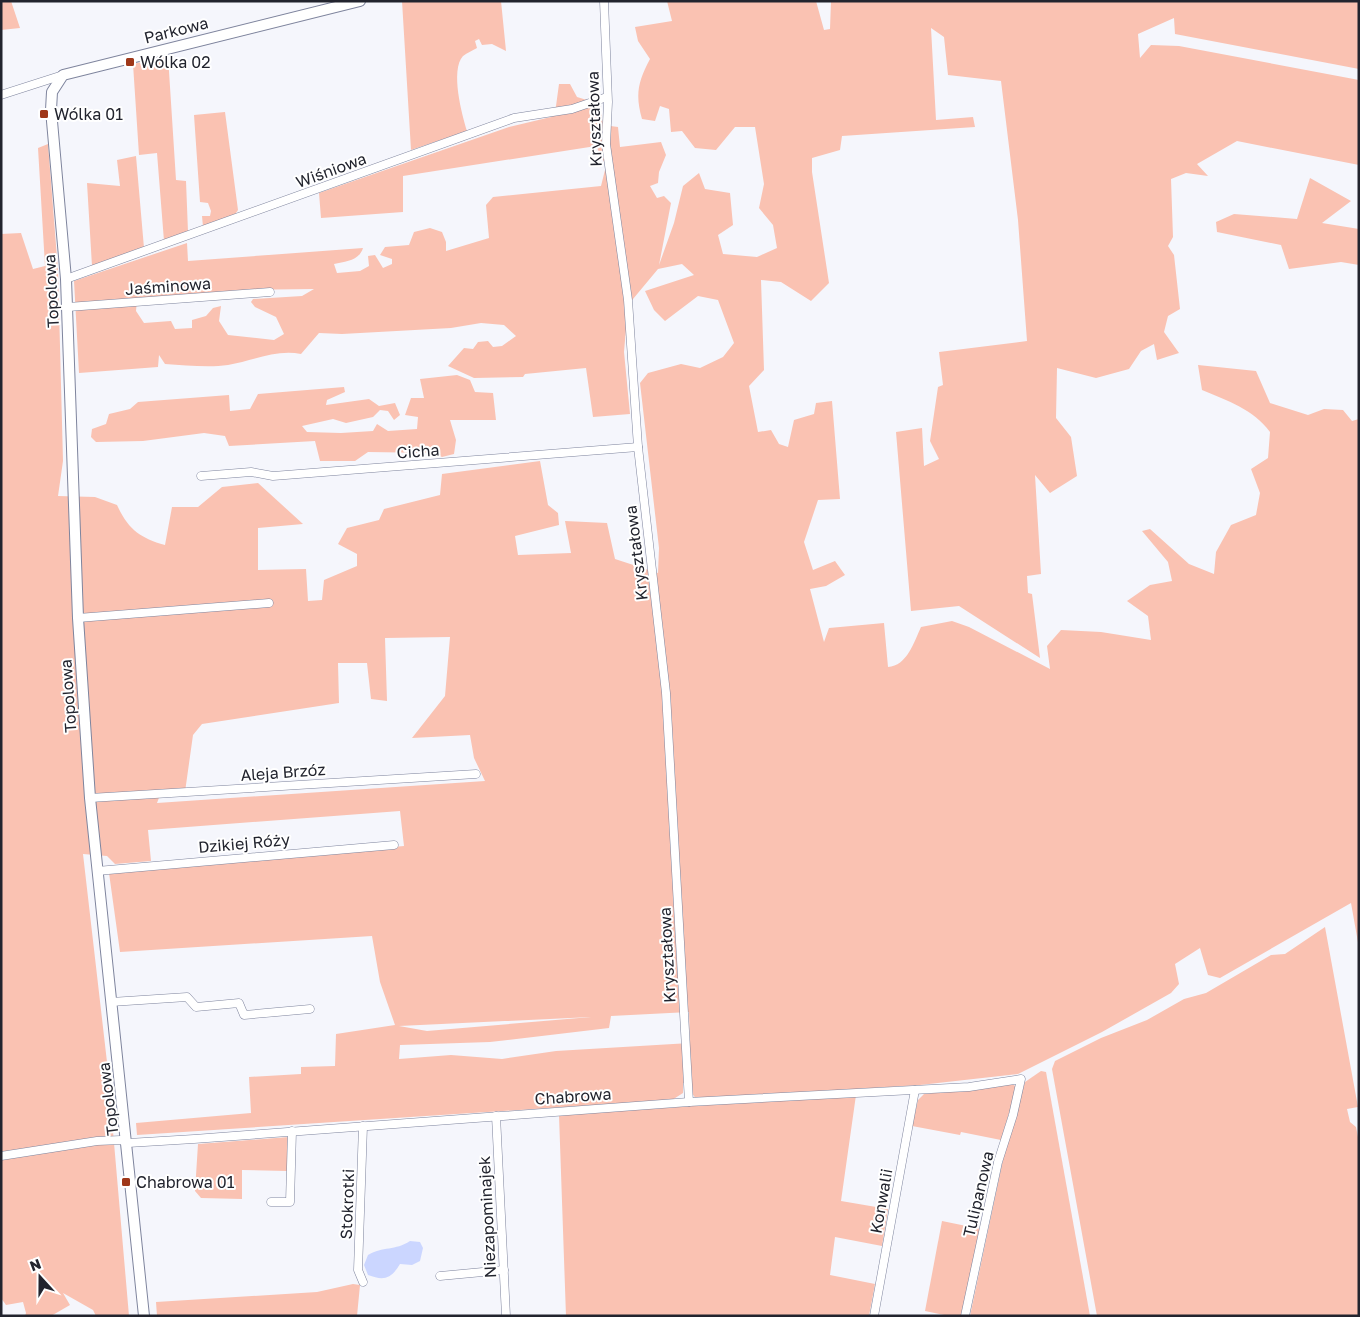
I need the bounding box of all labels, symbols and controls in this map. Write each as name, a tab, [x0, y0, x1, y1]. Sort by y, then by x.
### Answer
street label: Parkowa	[142, 12, 210, 48]
place label: Wólka 02	[140, 52, 211, 72]
marker: Wólka 02	[124, 56, 136, 68]
street label: Kryształowa	[582, 71, 606, 167]
place label: Wólka 01	[54, 104, 123, 124]
marker: Wólka 01	[38, 108, 50, 120]
street label: Wiśniowa	[293, 148, 369, 192]
street label: Topolowa	[39, 254, 63, 328]
street label: Jaśminowa	[125, 273, 211, 299]
street label: Cicha	[396, 440, 440, 462]
street label: Kryształowa	[620, 504, 652, 602]
street label: Topolowa	[55, 659, 81, 733]
street label: Aleja Brzóz	[240, 759, 326, 785]
street label: Dzikiej Róży	[197, 829, 291, 857]
street label: Kryształowa	[655, 907, 679, 1003]
street label: Topolowa	[94, 1061, 122, 1137]
street label: Chabrowa	[534, 1083, 612, 1109]
street label: Tulipanowa	[958, 1149, 998, 1239]
street label: Niezapominajek	[474, 1155, 500, 1279]
street label: Konwalii	[865, 1167, 897, 1235]
street label: Stokrotki	[336, 1168, 358, 1240]
place label: Chabrowa 01	[136, 1172, 235, 1192]
marker: Chabrowa 01	[120, 1176, 132, 1188]
north arrow	[15, 1252, 65, 1302]
text: N	[27, 1255, 43, 1274]

